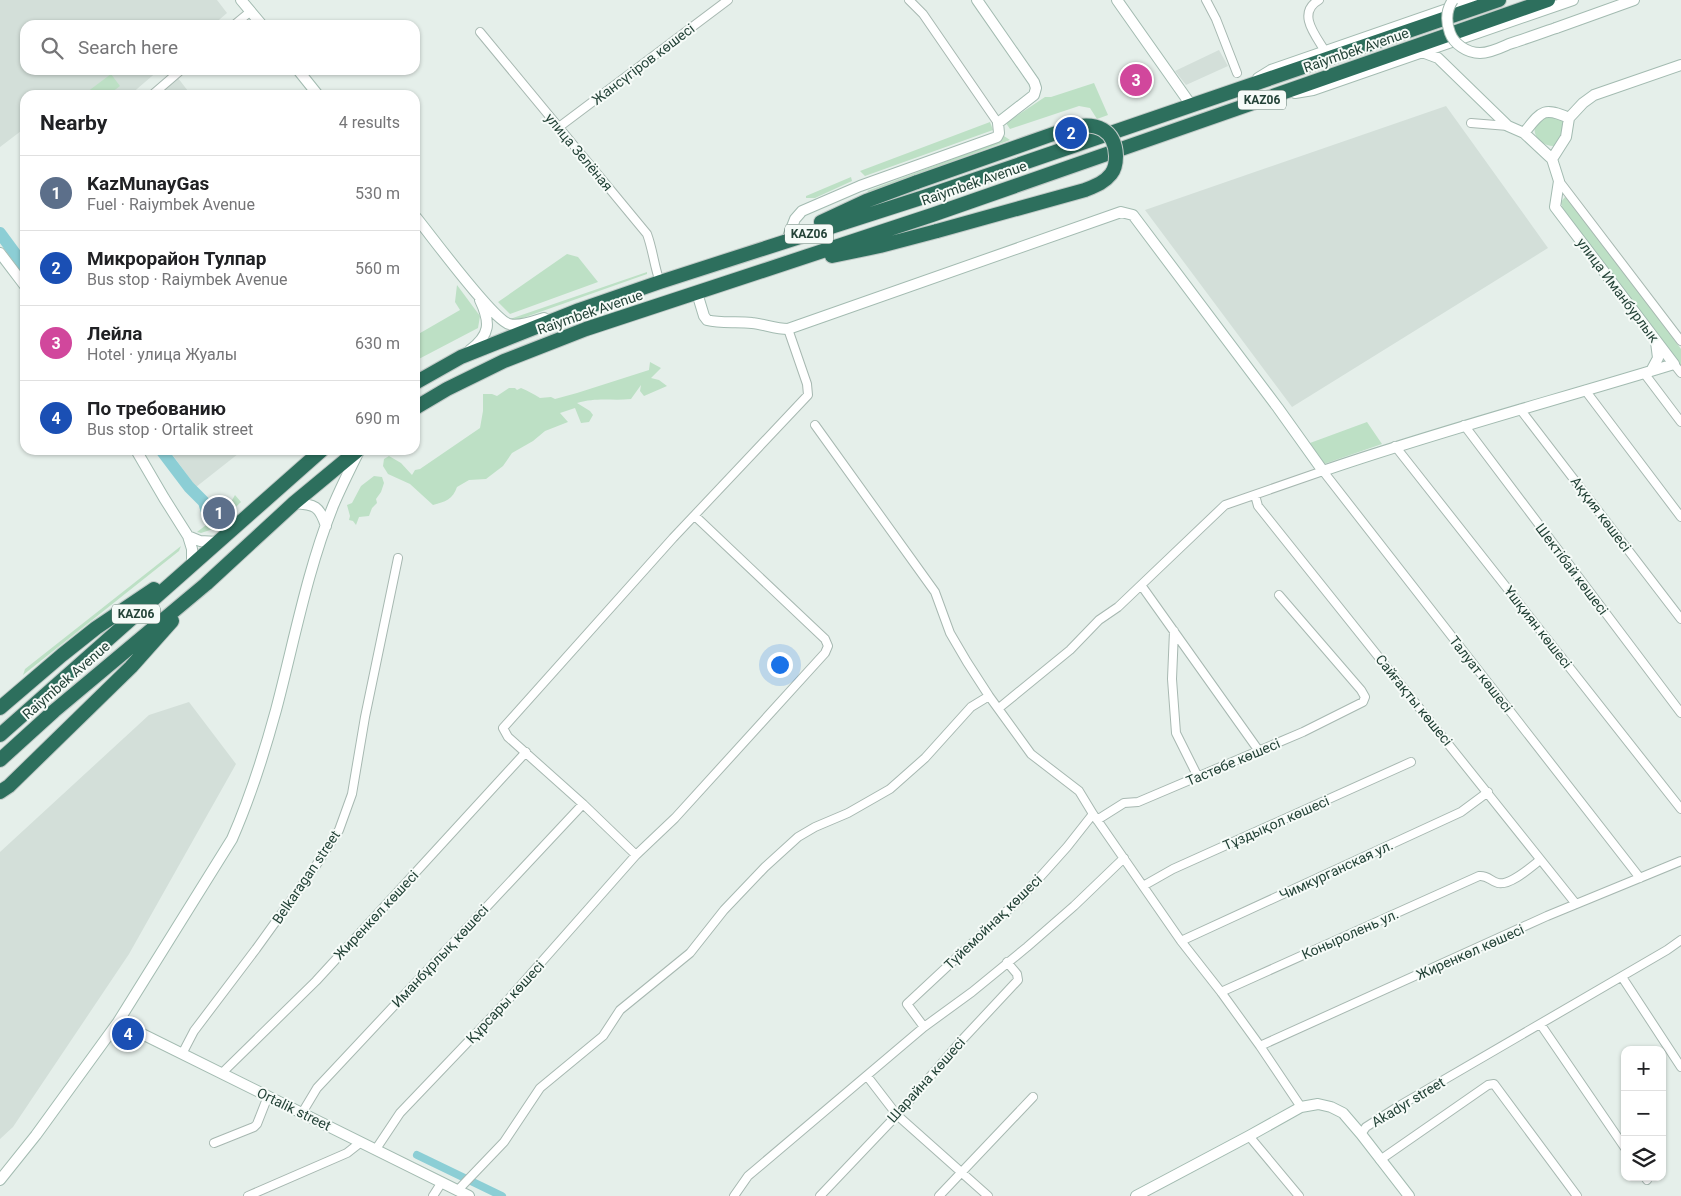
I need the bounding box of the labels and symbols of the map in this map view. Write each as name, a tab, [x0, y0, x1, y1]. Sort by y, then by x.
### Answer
street label: Жансүгіров көшесі	[589, 20, 697, 108]
street label: Raiymbek Avenue	[1301, 24, 1411, 76]
pin: 3	[1120, 61, 1152, 99]
road number: KАZ06	[1238, 90, 1286, 110]
street label: улица Зелёная	[542, 110, 616, 194]
pin: 2	[1055, 114, 1087, 152]
street label: Raiymbek Avenue	[919, 157, 1029, 209]
road number: KАZ06	[785, 224, 833, 243]
street label: улица Иманбурлык	[1574, 235, 1663, 346]
street label: Raiymbek Avenue	[535, 286, 645, 338]
street label: Аққия көшесі	[1568, 473, 1634, 555]
pin: 1	[203, 494, 235, 532]
street label: Шектібай көшесі	[1532, 520, 1612, 618]
street label: Ұшқиян көшесі	[1501, 583, 1575, 671]
road number: KАZ06	[112, 604, 160, 624]
street label: Талуат көшесі	[1446, 633, 1516, 715]
street label: Raiymbek Avenue	[19, 638, 113, 722]
street label: Сайғақты көшесі	[1372, 651, 1456, 749]
your location	[767, 652, 793, 678]
street label: Тастөбе көшесі	[1184, 735, 1282, 789]
street label: Тұздықол көшесі	[1220, 792, 1332, 854]
street label: Belkaragan street	[269, 827, 343, 927]
street label: Чимкурганская ул.	[1277, 837, 1395, 903]
street label: Жиренкөл көшесі	[331, 867, 421, 963]
street label: Түйемойнақ көшесі	[941, 871, 1045, 973]
street label: Иманбұрлық көшесі	[388, 901, 492, 1011]
street label: Коныролень ул.	[1299, 905, 1401, 963]
street label: Жиренкөл көшесі	[1414, 921, 1526, 983]
street label: Құрсары көшесі	[463, 958, 547, 1046]
pin: 4	[112, 1015, 144, 1053]
street label: Шарайна көшесі	[884, 1034, 968, 1126]
street label: Akadyr street	[1369, 1074, 1448, 1130]
street label: Ortalik street	[254, 1084, 334, 1134]

